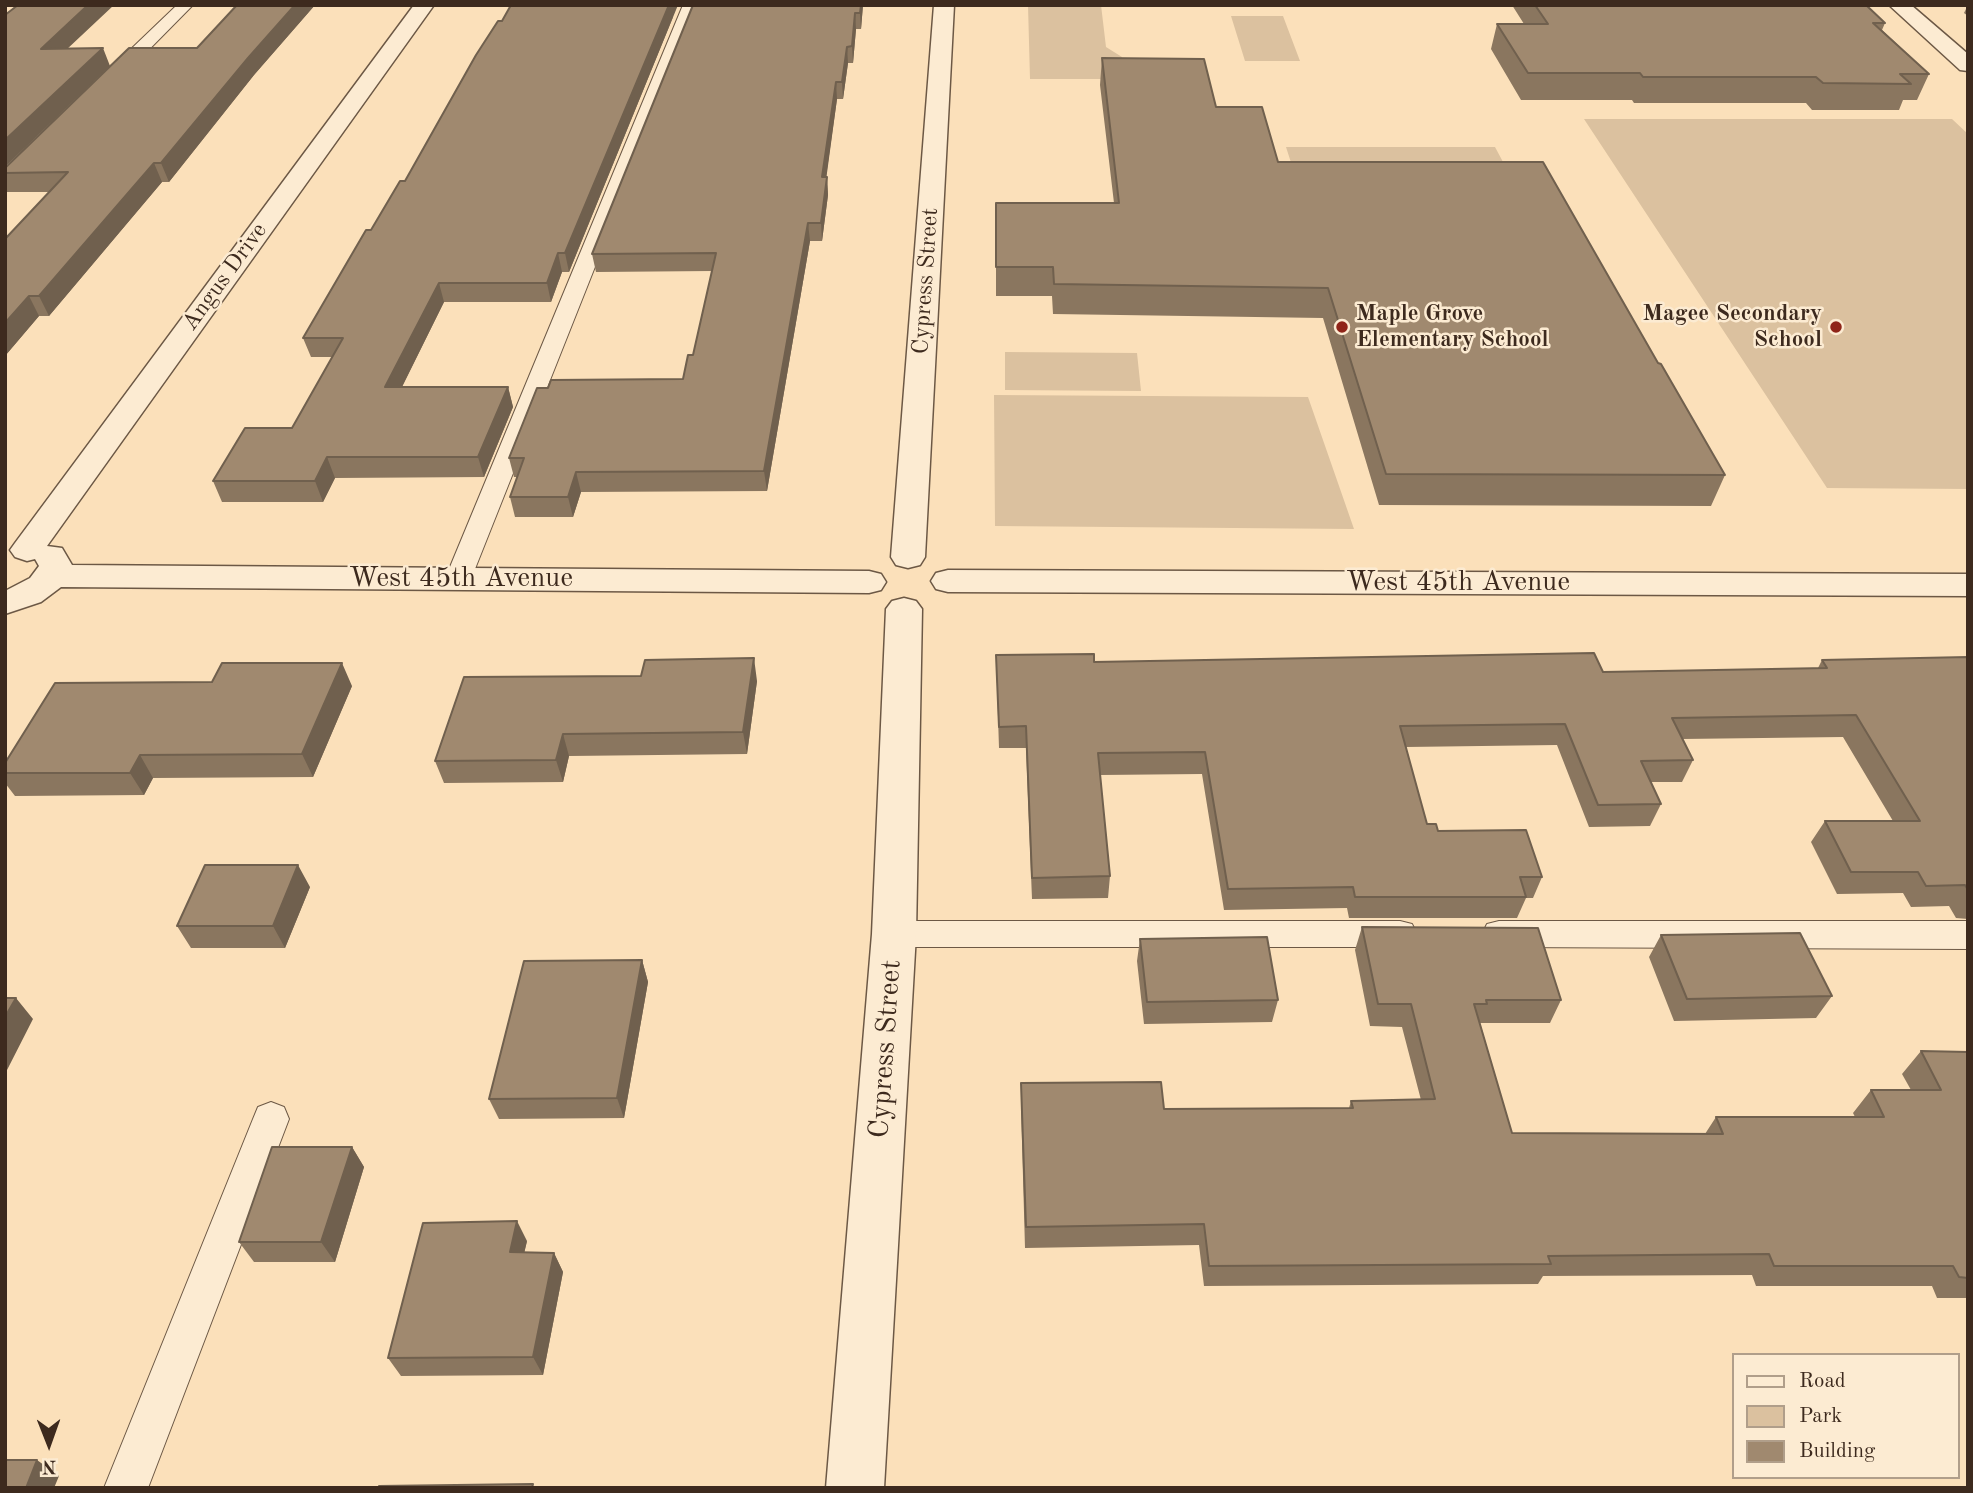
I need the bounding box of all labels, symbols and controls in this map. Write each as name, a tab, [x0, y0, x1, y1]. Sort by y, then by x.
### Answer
street label: Cypress Street	[907, 207, 945, 355]
street label: Angus Drive	[177, 218, 273, 336]
place label: Maple Grove Elementary School	[1356, 300, 1549, 354]
place label: Magee Secondary School	[1643, 300, 1822, 354]
marker: Maple Grove Elementary School	[1334, 319, 1350, 335]
marker: Magee Secondary School	[1828, 319, 1844, 335]
street label: West 45th Avenue	[349, 562, 573, 596]
street label: West 45th Avenue	[1346, 566, 1570, 600]
street label: Cypress Street	[863, 959, 909, 1139]
legend	[1731, 1353, 1959, 1479]
text: Road	[1799, 1371, 1846, 1392]
text: Park	[1799, 1406, 1842, 1427]
north arrow	[14, 1409, 84, 1479]
text: Building	[1799, 1441, 1875, 1462]
text: N	[42, 1456, 57, 1475]

